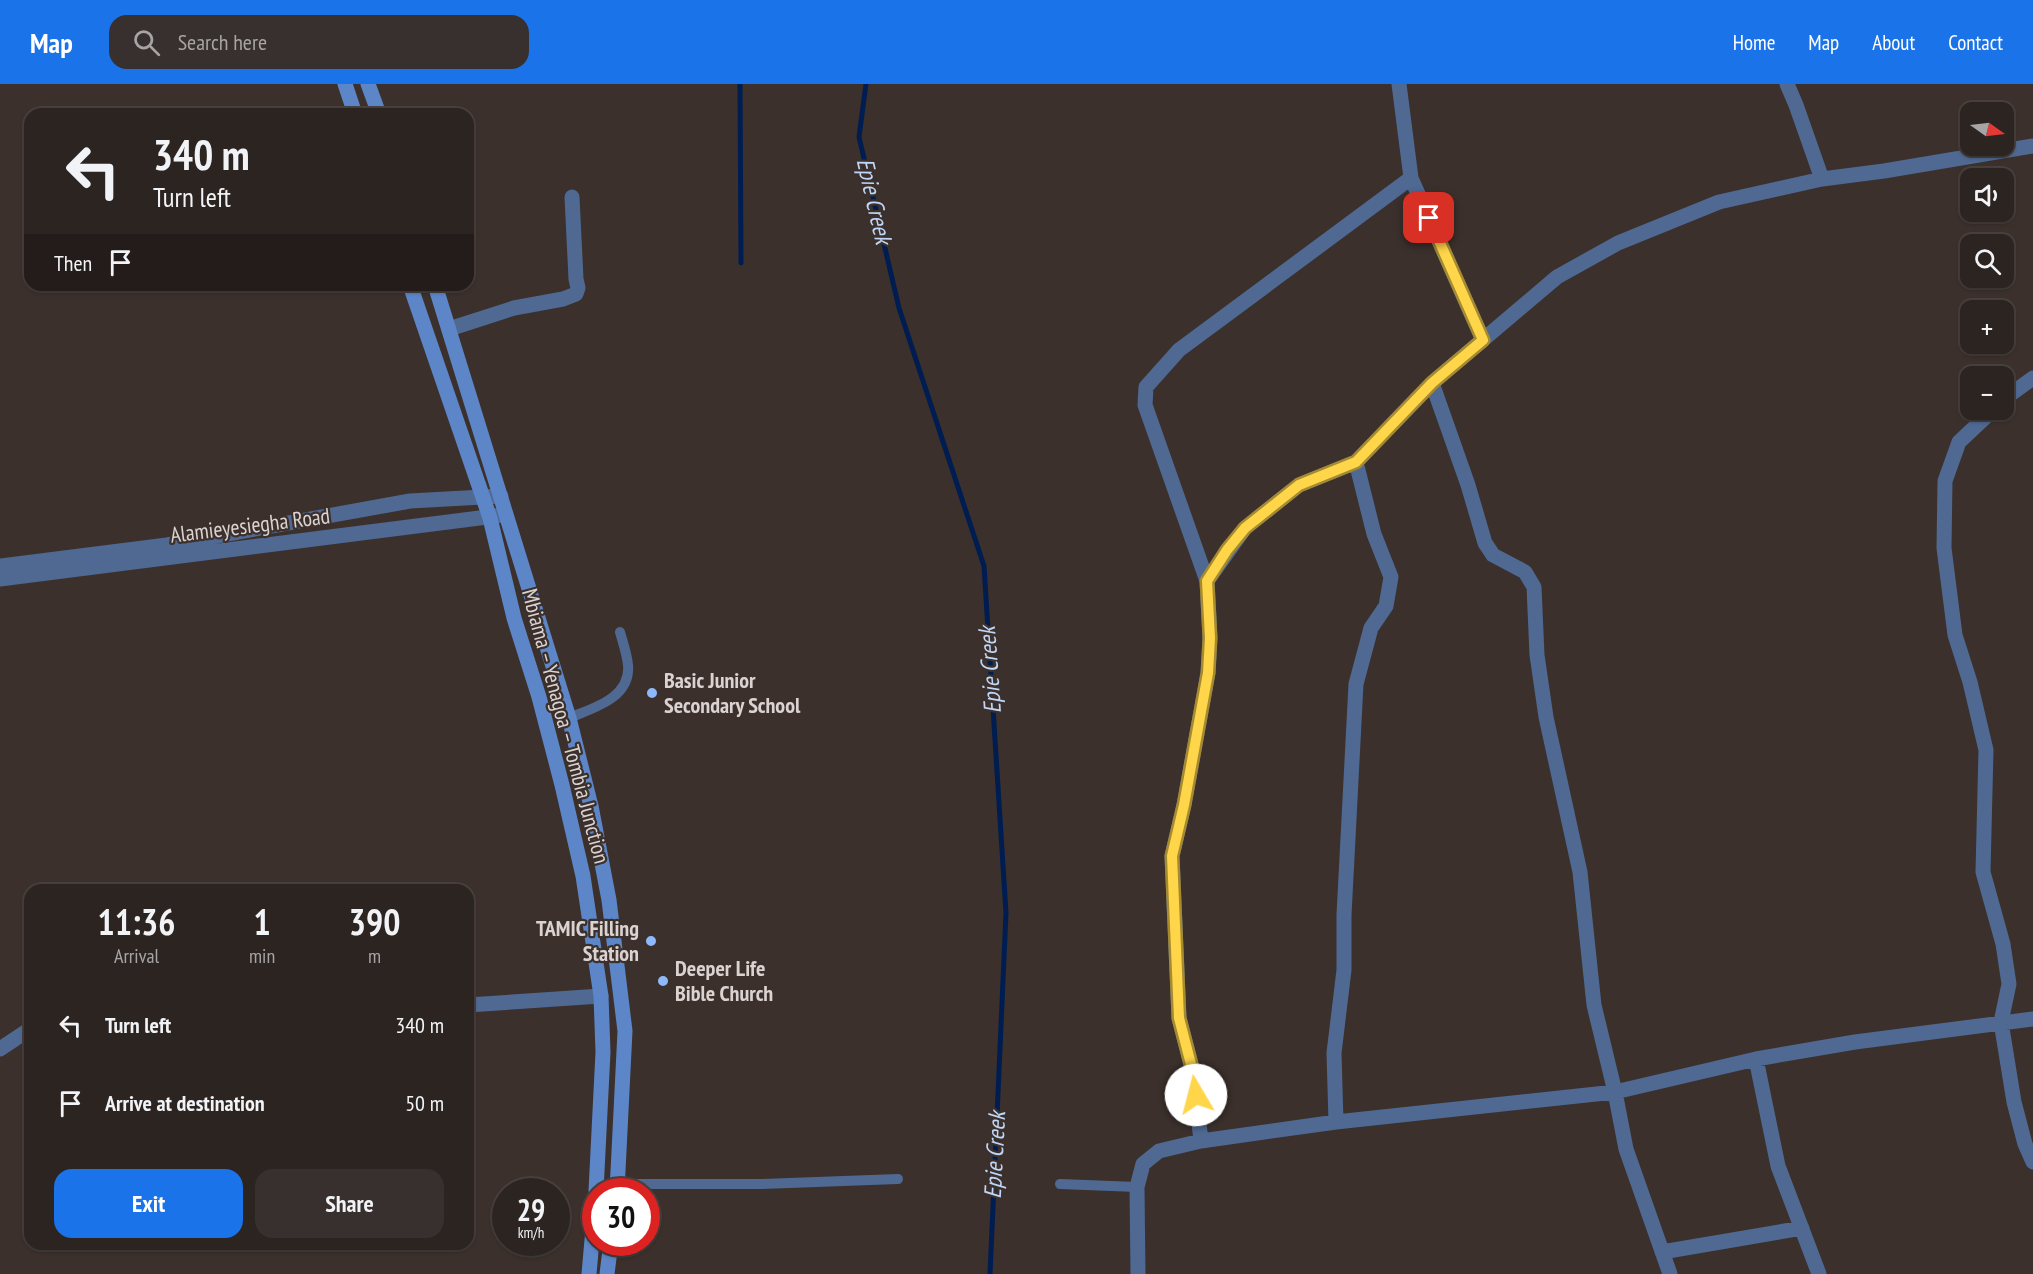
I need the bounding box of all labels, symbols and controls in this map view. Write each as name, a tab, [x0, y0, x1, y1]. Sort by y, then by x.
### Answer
search box	[109, 15, 529, 69]
text: Map	[30, 24, 73, 61]
icon: search	[130, 26, 163, 59]
text: Search here	[178, 28, 267, 56]
text: Home	[1733, 29, 1775, 56]
text: Map	[1808, 29, 1839, 56]
text: About	[1872, 29, 1915, 56]
text: Contact	[1948, 29, 2003, 56]
north arrow	[1960, 102, 2014, 156]
map controls	[1960, 102, 2014, 420]
text: 340 m	[153, 127, 250, 182]
icon: left	[54, 132, 132, 210]
water label: Epie Creek	[850, 155, 900, 249]
button: sound	[1960, 168, 2014, 222]
text: Turn left	[153, 180, 231, 214]
pin	[1403, 192, 1454, 243]
icon: arrive	[1412, 201, 1445, 234]
button: search	[1960, 234, 2014, 288]
icon: arrive	[104, 246, 137, 279]
text: Then	[54, 249, 92, 277]
button: +	[1960, 300, 2014, 354]
button: −	[1960, 366, 2014, 420]
street label: Alamieyesiegha Road	[168, 501, 332, 549]
street label: Mbiama – Yenagoa – Tombia Junction	[516, 586, 616, 866]
water label: Epie Creek	[971, 623, 1008, 715]
place label: Basic Junior Secondary School	[664, 666, 801, 719]
marker: Basic Junior Secondary School	[645, 686, 659, 700]
text: 11:36	[98, 898, 175, 945]
text: 1	[253, 898, 271, 945]
text: 390	[349, 898, 400, 945]
place label: TAMIC Filling Station	[536, 914, 639, 967]
marker: TAMIC Filling Station	[644, 934, 658, 948]
text: Arrival	[114, 943, 159, 969]
text: min	[249, 943, 275, 969]
text: m	[368, 943, 381, 969]
place label: Deeper Life Bible Church	[675, 954, 773, 1007]
marker: Deeper Life Bible Church	[656, 974, 670, 988]
icon: left	[54, 1009, 87, 1042]
text: Turn left	[105, 1011, 171, 1039]
text: 340 m	[395, 1011, 444, 1039]
position arrow	[1164, 1063, 1228, 1127]
icon: arrive	[54, 1087, 87, 1120]
text: Arrive at destination	[105, 1089, 265, 1117]
text: 50 m	[405, 1089, 444, 1117]
water label: Epie Creek	[977, 1108, 1012, 1199]
button: Exit	[54, 1169, 243, 1238]
button: Share	[255, 1169, 444, 1238]
speed limit sign: 30	[582, 1178, 660, 1256]
text: 29	[517, 1190, 545, 1229]
text: km/h	[518, 1223, 544, 1242]

